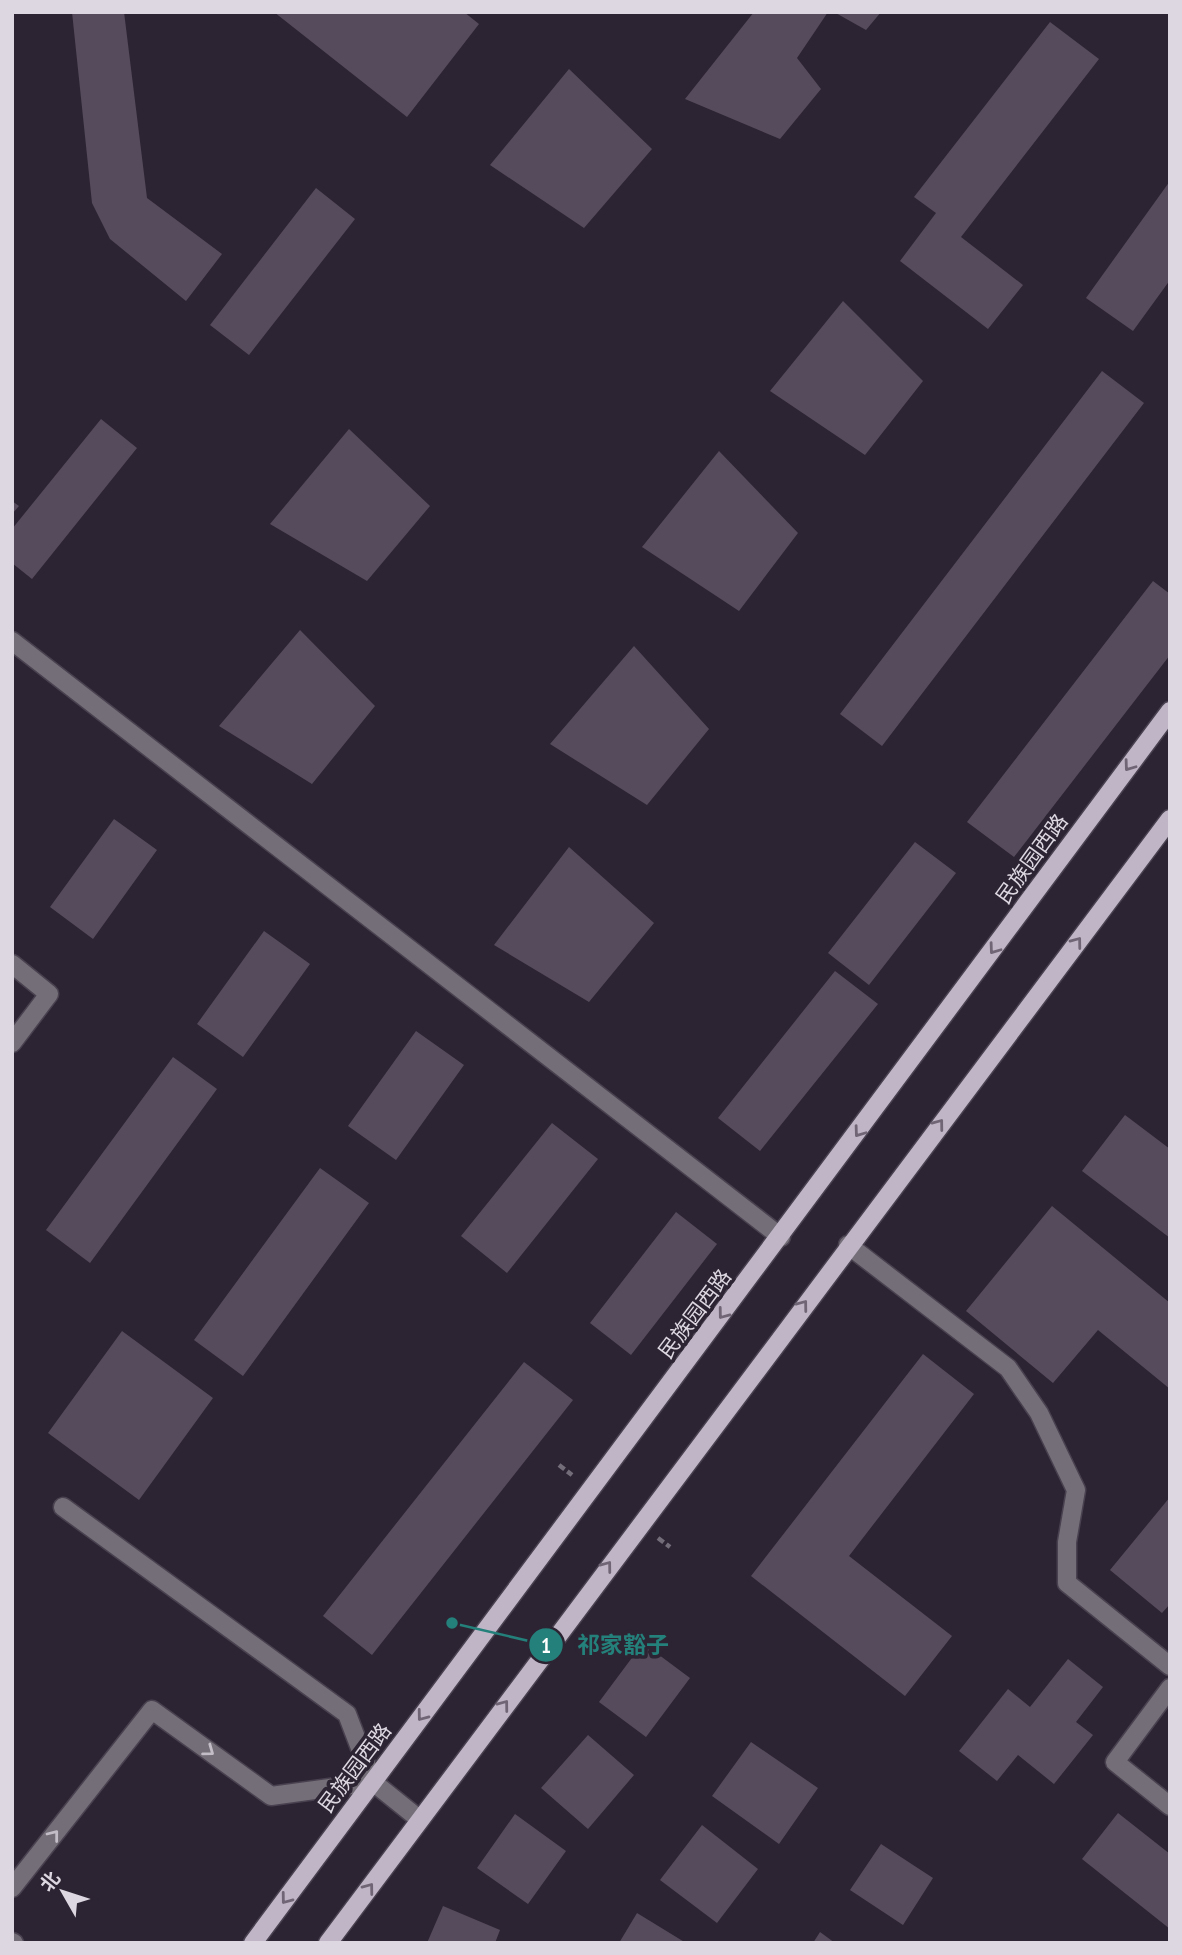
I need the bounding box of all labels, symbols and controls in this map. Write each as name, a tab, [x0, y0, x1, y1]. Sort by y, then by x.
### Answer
one-way arrow	[1125, 758, 1137, 771]
street label: 民族园西路	[990, 808, 1073, 909]
one-way arrow	[1068, 937, 1081, 950]
one-way arrow	[990, 941, 1002, 954]
one-way arrow	[931, 1119, 944, 1131]
one-way arrow	[854, 1124, 867, 1137]
street label: 民族园西路	[652, 1264, 737, 1364]
one-way arrow	[794, 1300, 807, 1313]
one-way arrow	[719, 1307, 731, 1319]
one-way arrow	[599, 1561, 612, 1574]
callout: 祁家豁子	[528, 1623, 683, 1667]
text: 祁家豁子	[577, 1630, 669, 1659]
text: 1	[541, 1632, 551, 1659]
one-way arrow	[496, 1700, 508, 1713]
one-way arrow	[417, 1708, 430, 1721]
street label: 民族园西路	[312, 1718, 397, 1818]
one-way arrow	[201, 1743, 213, 1755]
one-way arrow	[46, 1830, 59, 1842]
north arrow	[28, 1857, 98, 1927]
text: 北	[34, 1866, 65, 1896]
one-way arrow	[360, 1883, 373, 1896]
one-way arrow	[281, 1891, 294, 1903]

